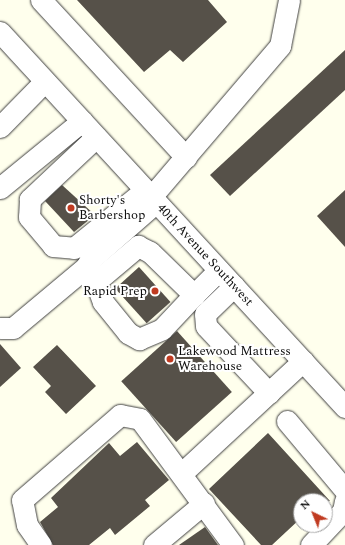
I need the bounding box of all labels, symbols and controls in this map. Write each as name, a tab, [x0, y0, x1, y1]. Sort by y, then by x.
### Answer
place label: Shorty's Barbershop	[79, 193, 145, 224]
street label: 40th Avenue Southwest	[154, 201, 256, 309]
marker: Shorty's Barbershop	[66, 203, 76, 213]
place label: Rapid Prep	[83, 283, 147, 299]
marker: Rapid Prep	[150, 286, 160, 296]
place label: Lakewood Mattress Warehouse	[178, 344, 291, 375]
marker: Lakewood Mattress Warehouse	[165, 354, 175, 364]
north arrow	[293, 493, 333, 533]
text: N	[296, 495, 314, 514]

